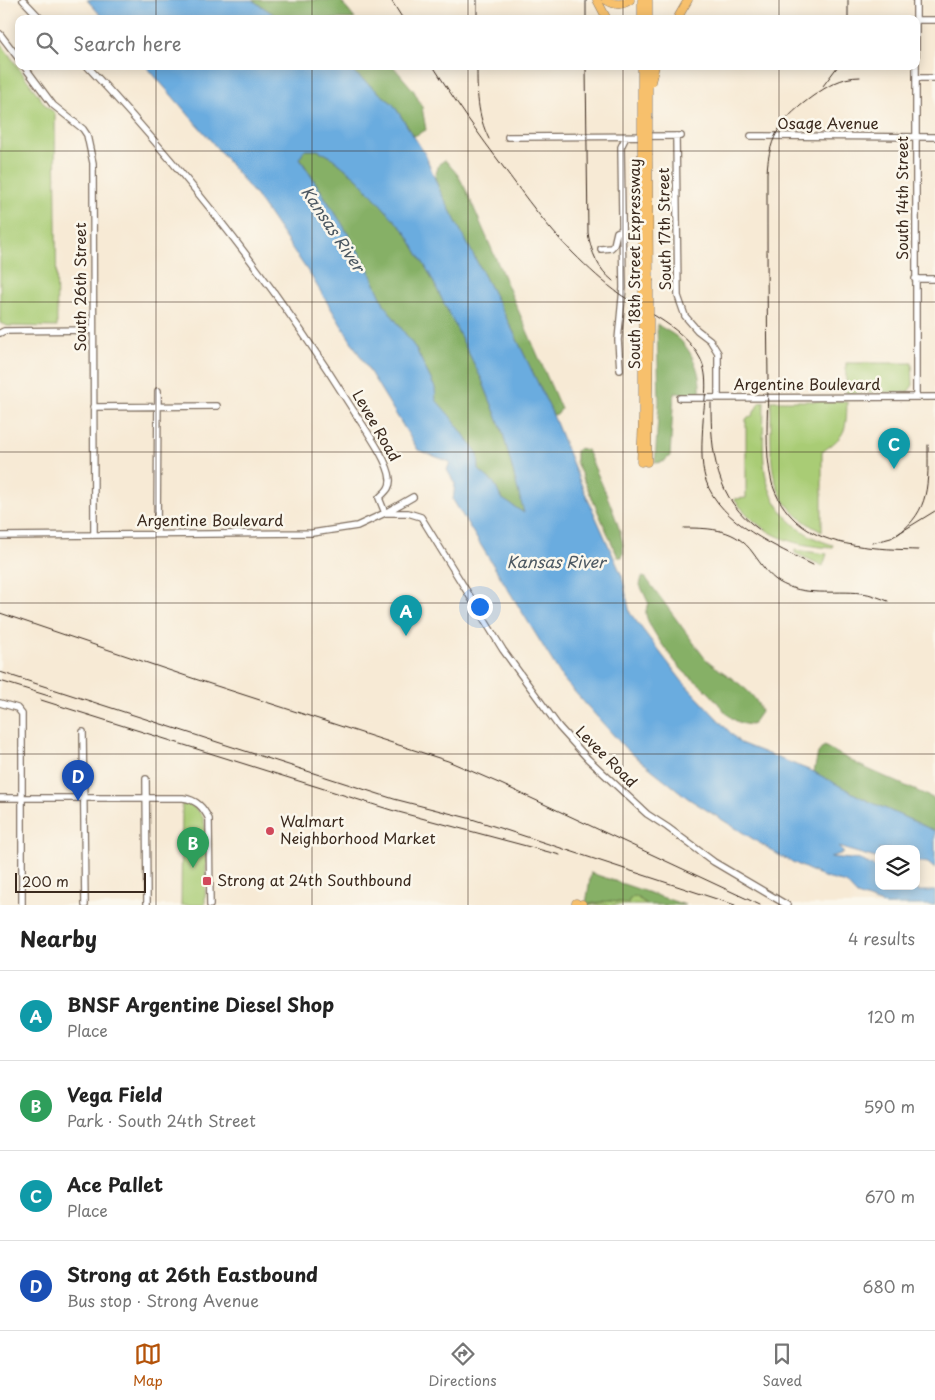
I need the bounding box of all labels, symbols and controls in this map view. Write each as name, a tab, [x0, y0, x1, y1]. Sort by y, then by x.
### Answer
search box	[15, 15, 920, 70]
icon: search	[33, 29, 61, 57]
text: Search here	[73, 29, 182, 57]
street label: Osage Avenue	[777, 111, 879, 134]
street label: South 14th Street	[890, 136, 913, 260]
street label: South 18th Street Expressway	[622, 159, 645, 369]
street label: South 17th Street	[651, 167, 676, 290]
water label: Kansas River	[296, 181, 373, 278]
street label: South 26th Street	[68, 222, 91, 352]
street label: Argentine Boulevard	[734, 372, 880, 395]
street label: Levee Road	[348, 385, 407, 465]
pin: C	[878, 428, 910, 469]
street label: Argentine Boulevard	[137, 508, 283, 531]
water label: Kansas River	[507, 549, 608, 573]
your location	[467, 594, 493, 620]
pin: A	[390, 595, 422, 636]
street label: Levee Road	[571, 720, 643, 792]
pin: D	[62, 760, 94, 801]
place label: Walmart Neighborhood Market	[280, 809, 436, 849]
marker: Walmart Neighborhood Market	[264, 825, 276, 837]
pin: B	[177, 827, 209, 868]
map controls	[875, 845, 920, 890]
button: layers	[875, 845, 920, 890]
place label: Strong at 24th Southbound	[217, 868, 412, 891]
scale bar	[15, 870, 146, 893]
text: 200 m	[22, 871, 69, 892]
marker: Strong at 24th Southbound	[201, 875, 213, 887]
text: Nearby	[20, 922, 97, 954]
text: 4 results	[848, 926, 915, 950]
text: BNSF Argentine Diesel Shop	[67, 990, 334, 1018]
text: A	[30, 1004, 42, 1028]
text: 120 m	[868, 1004, 915, 1028]
text: Place	[67, 1018, 108, 1042]
text: Vega Field	[67, 1080, 162, 1108]
text: B	[31, 1094, 41, 1118]
text: 590 m	[863, 1094, 915, 1118]
text: Park · South 24th Street	[67, 1108, 256, 1132]
text: Ace Pallet	[67, 1170, 163, 1198]
text: C	[30, 1184, 42, 1208]
text: 670 m	[865, 1184, 915, 1208]
text: Place	[67, 1198, 108, 1222]
text: Strong at 26th Eastbound	[67, 1260, 318, 1288]
text: D	[30, 1274, 42, 1298]
text: 680 m	[862, 1274, 915, 1298]
text: Bus stop · Strong Avenue	[67, 1288, 259, 1312]
tab: Map	[133, 1340, 163, 1391]
tab: Directions	[429, 1340, 497, 1391]
tab: Saved	[762, 1340, 802, 1391]

